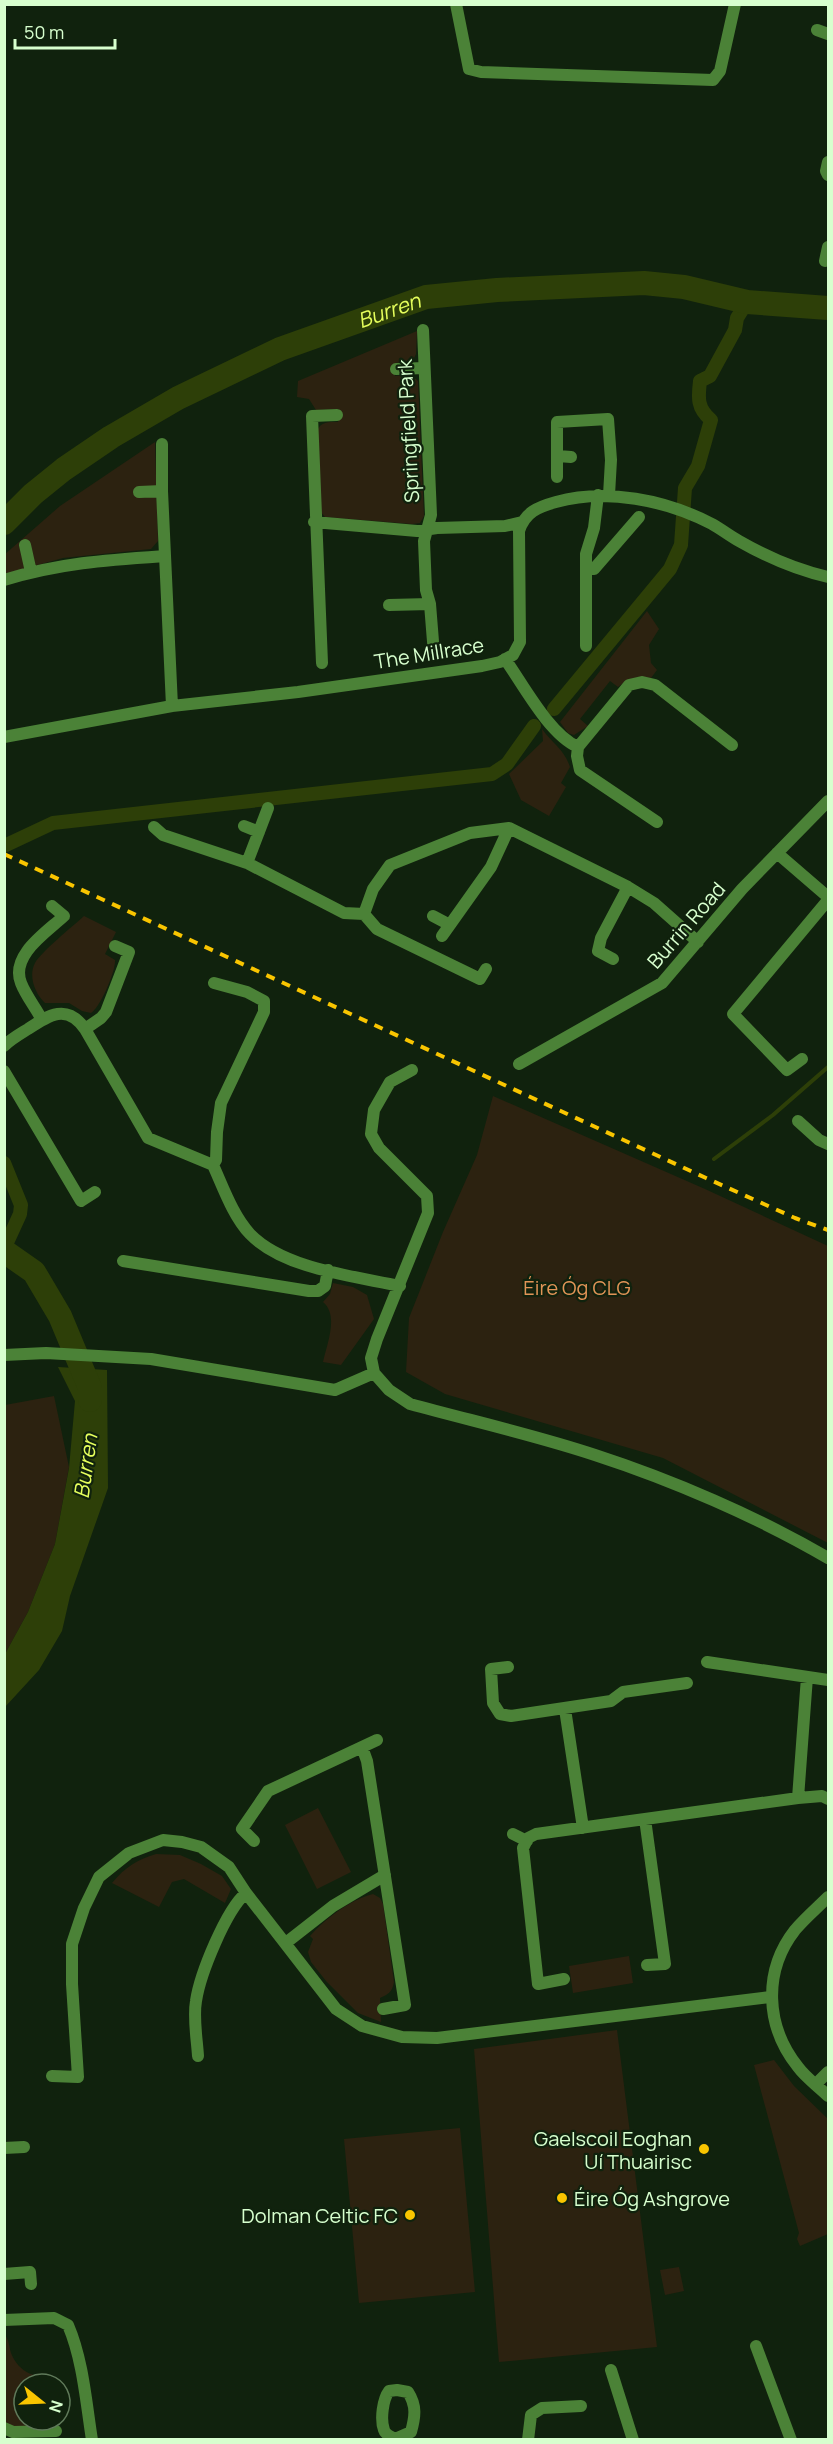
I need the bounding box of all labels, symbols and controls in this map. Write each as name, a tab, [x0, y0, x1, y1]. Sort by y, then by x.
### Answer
scale bar	[15, 12, 116, 50]
text: 50 m	[24, 20, 64, 44]
water label: Burren	[354, 286, 426, 334]
street label: Springfield Park	[391, 357, 425, 504]
street label: The Millrace	[372, 631, 486, 675]
street label: Burrin Road	[641, 876, 731, 974]
park label: Éire Óg CLG	[523, 1274, 631, 1301]
water label: Burren	[67, 1431, 104, 1500]
place label: Gaelscoil Eoghan Uí Thuairisc	[534, 2125, 692, 2175]
marker: Gaelscoil Eoghan Uí Thuairisc	[697, 2142, 711, 2156]
place label: Éire Óg Ashgrove	[574, 2185, 730, 2212]
marker: Éire Óg Ashgrove	[555, 2191, 569, 2205]
place label: Dolman Celtic FC	[241, 2202, 398, 2229]
marker: Dolman Celtic FC	[403, 2208, 417, 2222]
north arrow	[12, 2372, 72, 2432]
text: N	[44, 2398, 69, 2416]

